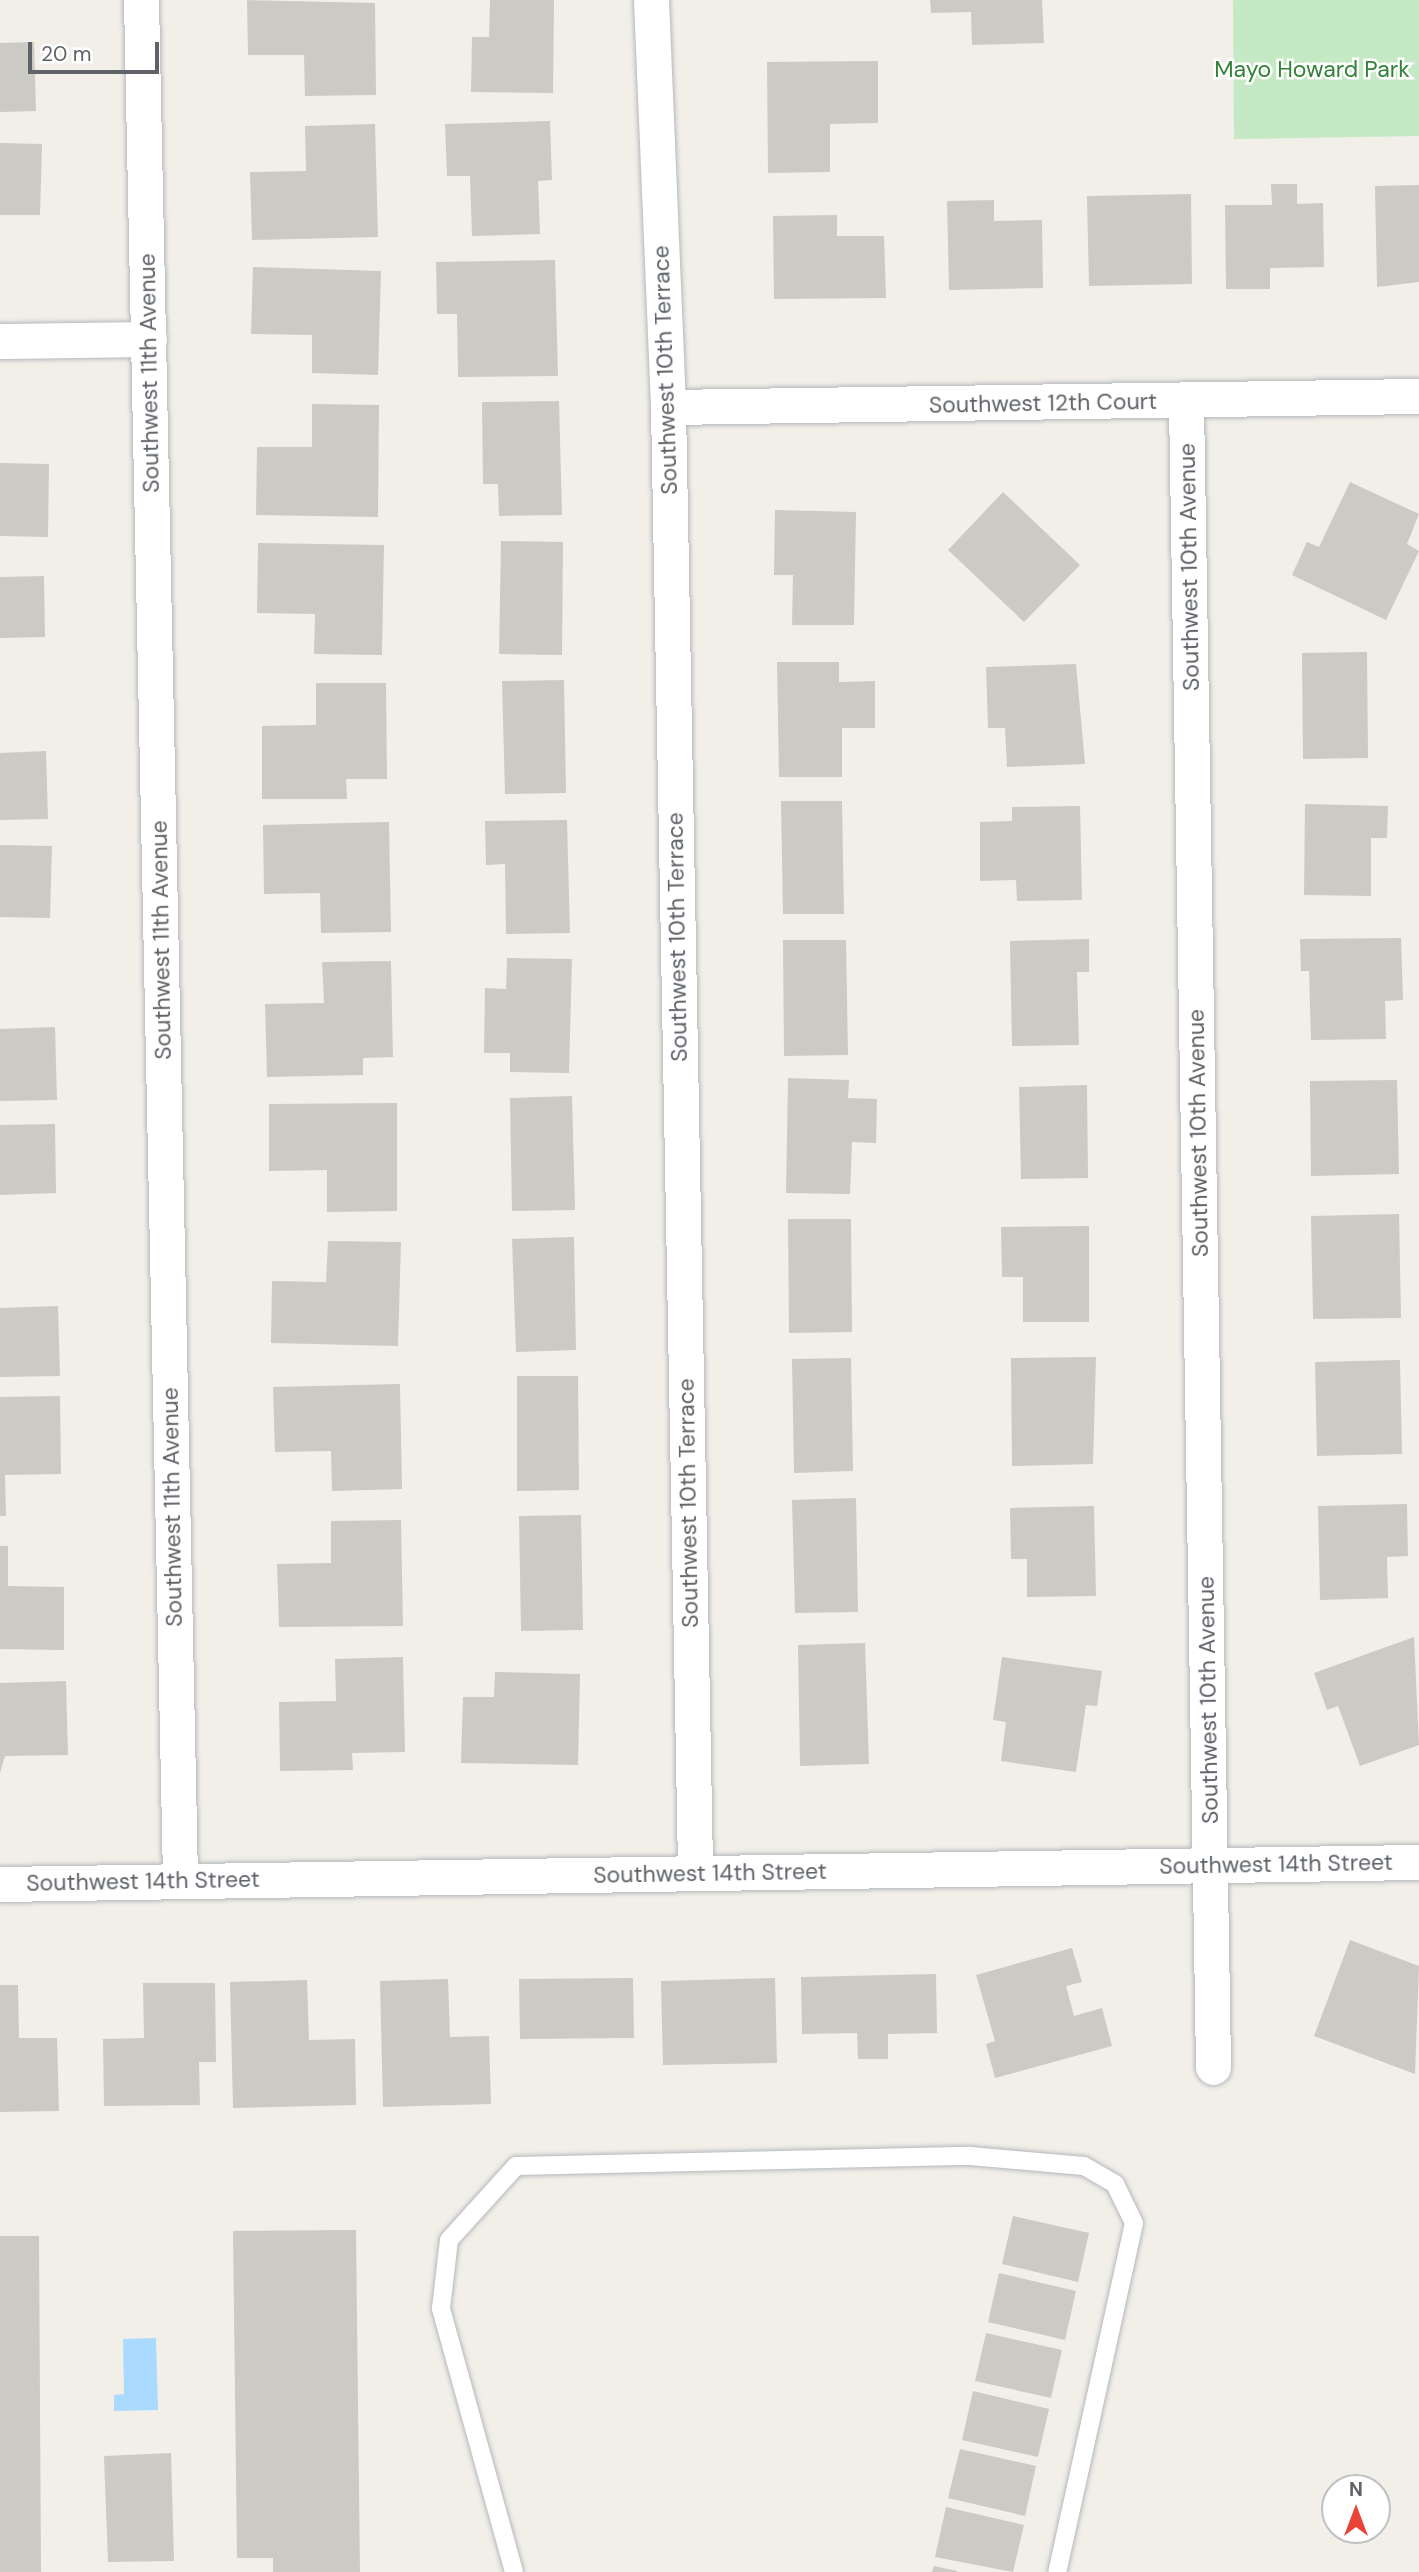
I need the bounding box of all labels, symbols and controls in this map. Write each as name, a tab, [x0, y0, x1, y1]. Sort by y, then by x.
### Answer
scale bar	[32, 28, 163, 72]
text: 20 m	[41, 40, 92, 68]
park label: Mayo Howard Park	[1214, 55, 1410, 83]
street label: Southwest 10th Terrace	[647, 245, 683, 495]
street label: Southwest 11th Avenue	[133, 253, 165, 493]
street label: Southwest 12th Court	[929, 387, 1157, 419]
street label: Southwest 10th Avenue	[1173, 443, 1205, 691]
street label: Southwest 10th Terrace	[661, 812, 693, 1062]
street label: Southwest 11th Avenue	[145, 820, 177, 1060]
street label: Southwest 10th Avenue	[1182, 1009, 1214, 1257]
street label: Southwest 10th Terrace	[672, 1378, 704, 1628]
street label: Southwest 11th Avenue	[156, 1387, 188, 1627]
street label: Southwest 10th Avenue	[1192, 1576, 1224, 1824]
street label: Southwest 14th Street	[1159, 1848, 1393, 1880]
street label: Southwest 14th Street	[593, 1857, 827, 1889]
street label: Southwest 14th Street	[26, 1865, 260, 1897]
north arrow	[1321, 2474, 1391, 2544]
text: N	[1349, 2477, 1363, 2502]

